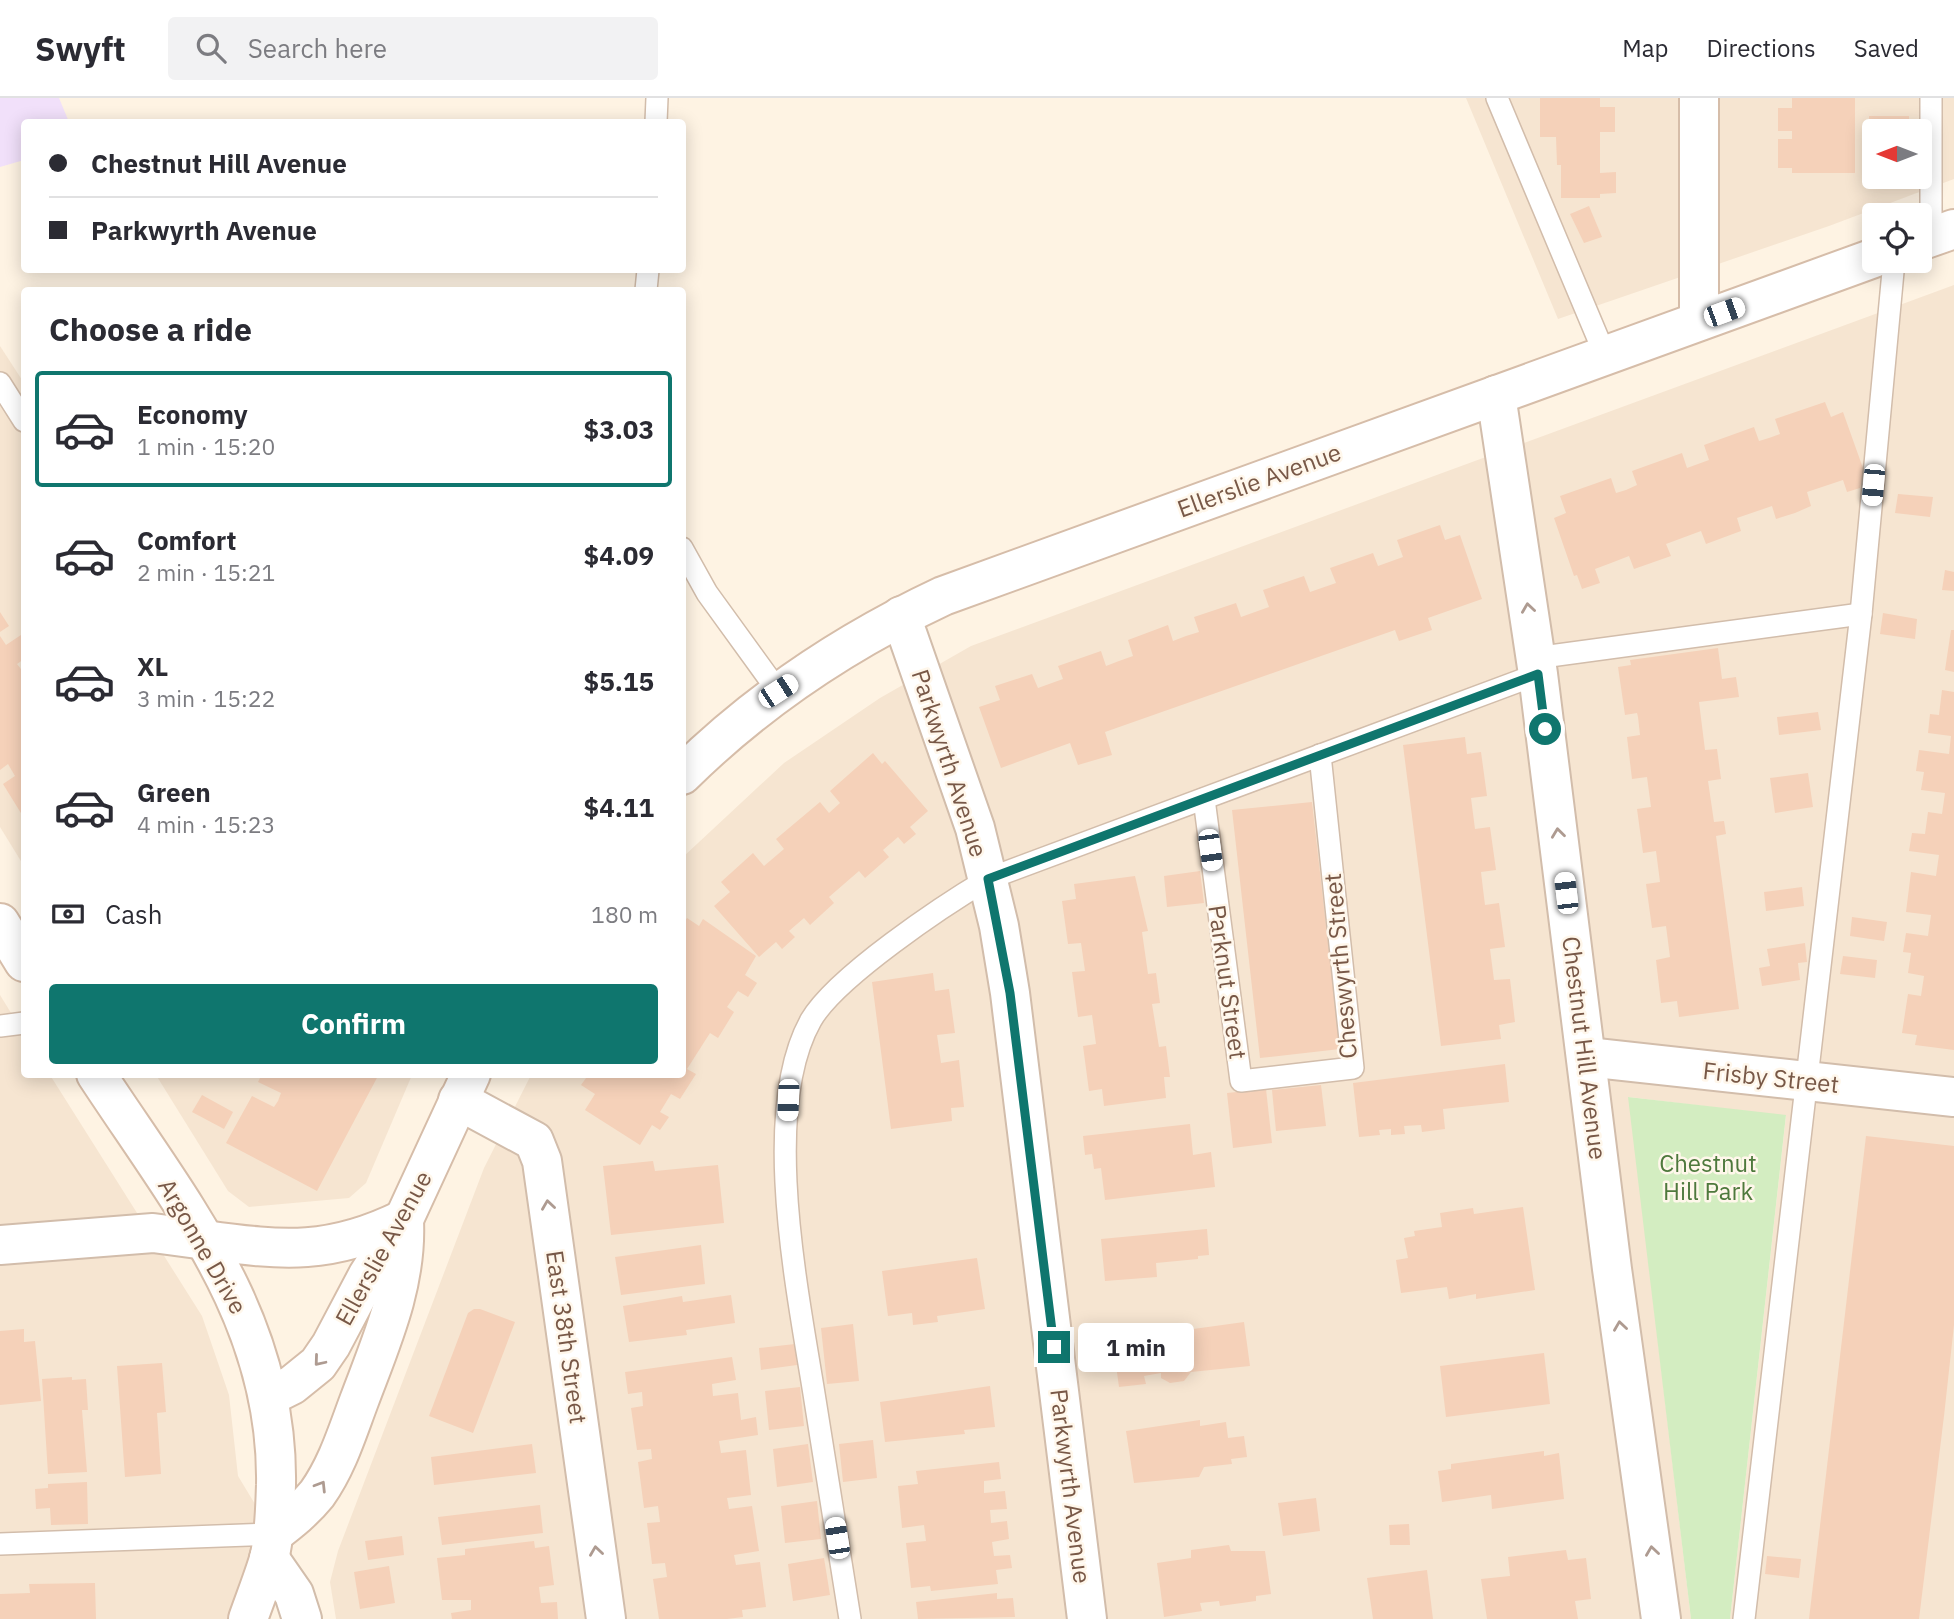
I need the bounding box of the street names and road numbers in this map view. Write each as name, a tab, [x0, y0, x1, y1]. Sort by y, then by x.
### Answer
street label: Ellerslie Avenue	[1173, 436, 1345, 524]
street label: Parkwyrth Avenue	[905, 665, 995, 861]
street label: Cheswyrth Street	[1316, 872, 1364, 1060]
street label: Parknut Street	[1201, 903, 1255, 1061]
street label: Chestnut Hill Avenue	[1555, 935, 1615, 1161]
street label: Frisby Street	[1701, 1054, 1841, 1100]
street label: Ellerslie Avenue	[327, 1165, 439, 1331]
street label: Argonne Drive	[151, 1172, 255, 1320]
street label: East 38th Street	[539, 1248, 595, 1426]
street label: Parkwyrth Avenue	[1043, 1387, 1099, 1585]

